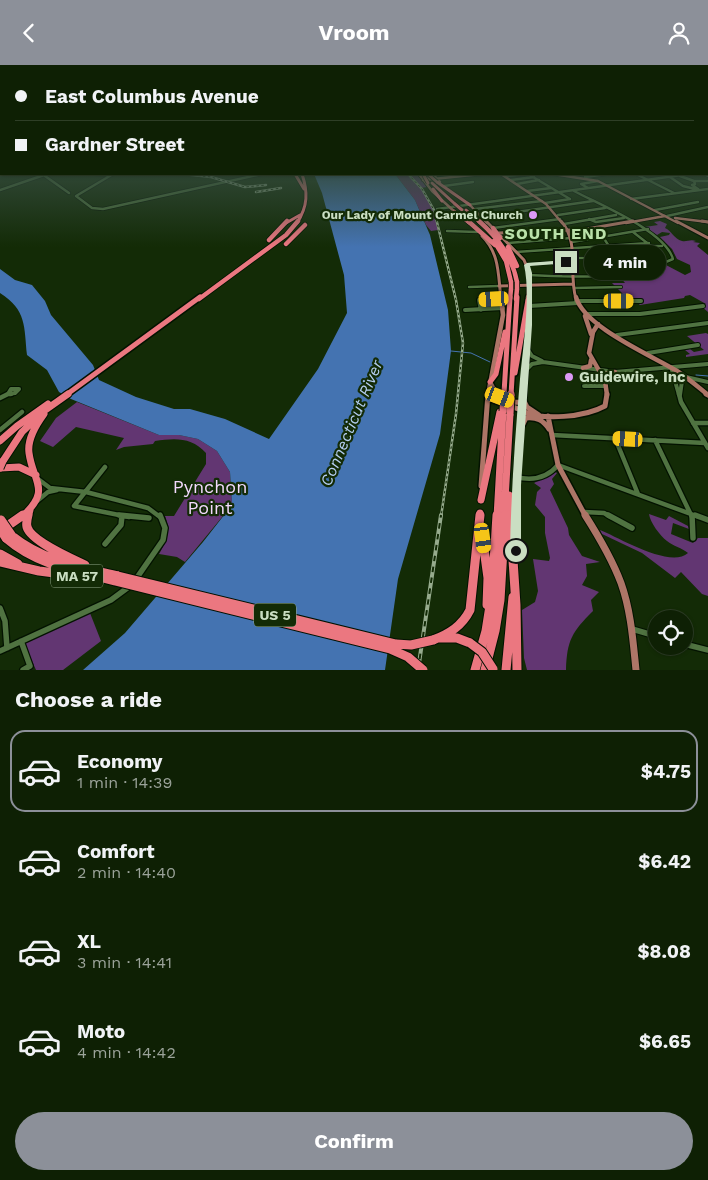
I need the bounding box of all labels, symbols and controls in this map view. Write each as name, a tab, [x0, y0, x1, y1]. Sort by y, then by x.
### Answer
icon: back	[15, 19, 43, 47]
icon: person	[665, 19, 693, 47]
text: Vroom	[318, 20, 390, 45]
text: East Columbus Avenue	[45, 85, 259, 108]
text: Gardner Street	[45, 133, 185, 156]
place label: Our Lady of Mount Carmel Church	[322, 208, 523, 222]
marker: Our Lady of Mount Carmel Church	[527, 209, 539, 221]
district label: SOUTH END	[505, 224, 607, 243]
callout: 4 min	[584, 245, 666, 279]
route end	[555, 251, 577, 273]
text: 4 min	[603, 253, 647, 272]
car	[478, 291, 509, 307]
car	[604, 294, 634, 309]
water label: Connecticut River	[316, 356, 387, 489]
place label: Guidewire, Inc	[579, 368, 686, 386]
marker: Guidewire, Inc	[563, 371, 575, 383]
car	[483, 385, 516, 409]
car	[612, 431, 643, 447]
park label: Pynchon Point	[173, 476, 247, 518]
car	[473, 522, 492, 554]
route start	[505, 540, 527, 562]
road number: MA 57	[51, 565, 103, 587]
road number: US 5	[254, 603, 296, 627]
map controls	[648, 610, 693, 655]
button: locate	[648, 610, 693, 655]
text: Choose a ride	[15, 687, 162, 712]
icon: car	[17, 749, 62, 794]
text: Economy	[77, 750, 162, 773]
text: $4.75	[641, 760, 691, 783]
text: 1 min · 14:39	[77, 773, 172, 792]
icon: car	[17, 839, 62, 884]
text: Comfort	[77, 840, 155, 863]
text: $6.42	[638, 850, 691, 873]
text: 2 min · 14:40	[77, 863, 176, 882]
icon: car	[17, 929, 62, 974]
text: XL	[77, 930, 101, 953]
text: $8.08	[637, 940, 691, 963]
text: 3 min · 14:41	[77, 953, 172, 972]
icon: car	[17, 1019, 62, 1064]
text: Moto	[77, 1020, 125, 1043]
text: $6.65	[639, 1030, 691, 1053]
text: 4 min · 14:42	[77, 1043, 176, 1062]
button: Confirm	[15, 1112, 693, 1170]

